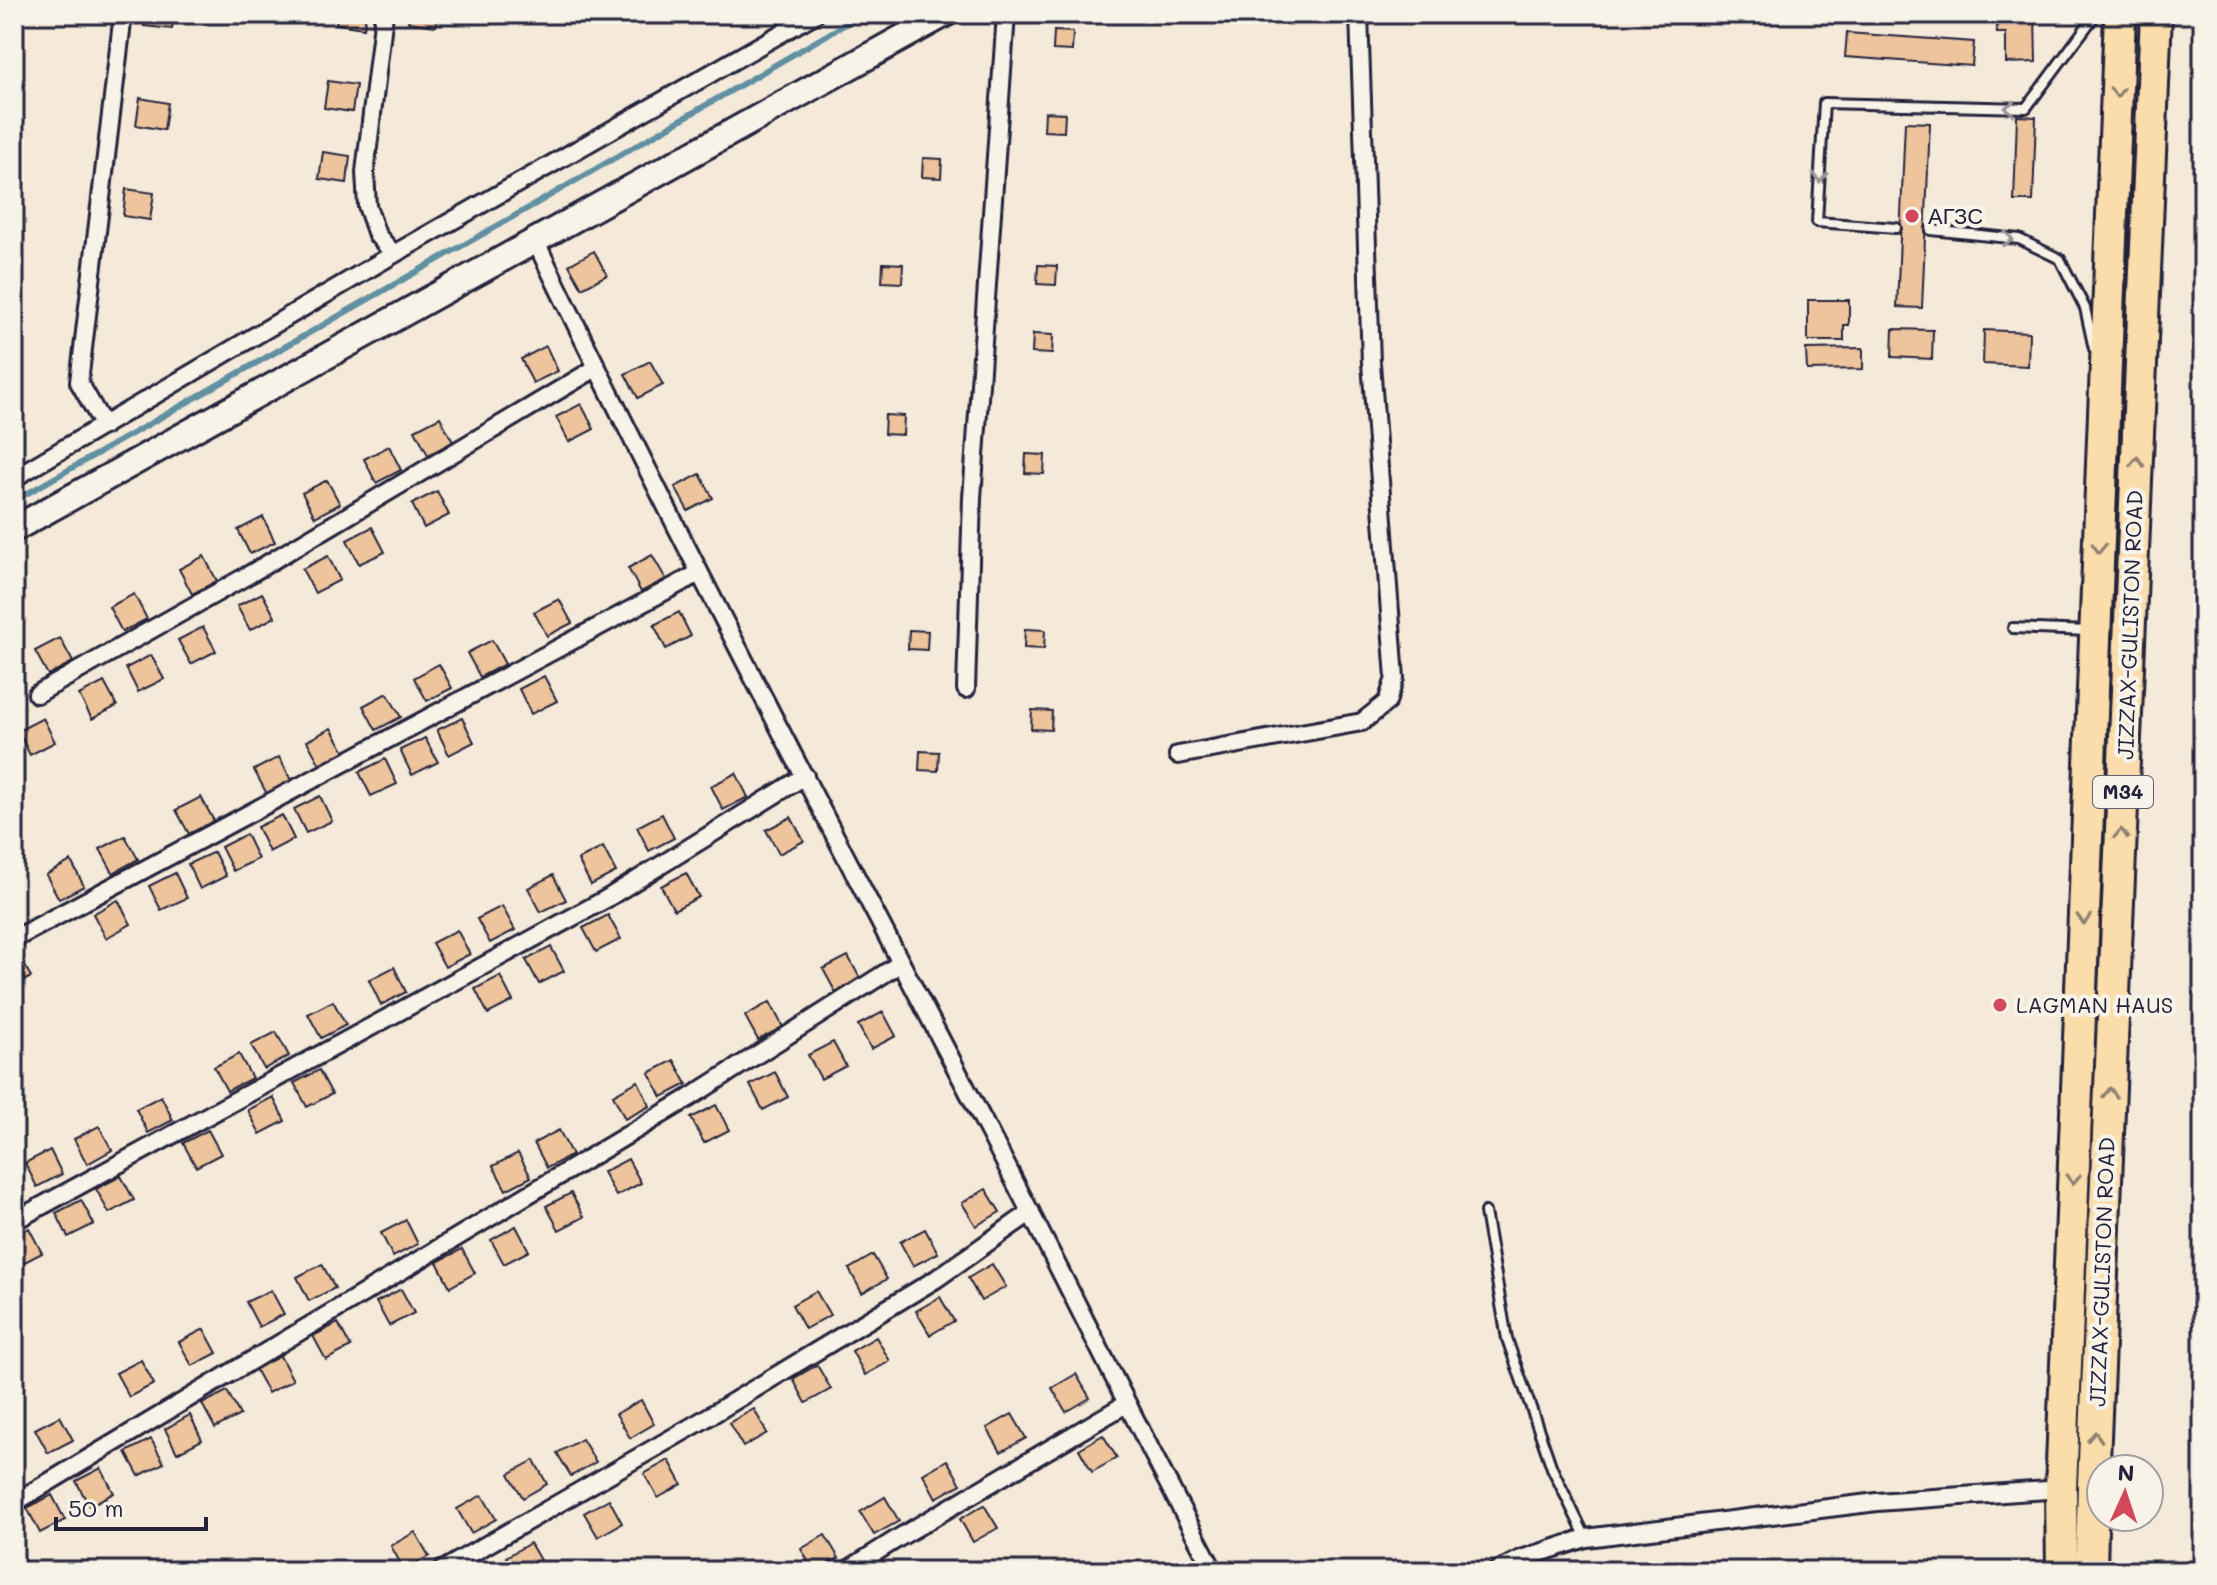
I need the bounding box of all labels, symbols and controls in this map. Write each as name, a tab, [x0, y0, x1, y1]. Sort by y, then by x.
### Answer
one-way arrow	[2108, 86, 2125, 99]
one-way arrow	[2003, 99, 2016, 116]
one-way arrow	[1811, 171, 1828, 184]
place label: АГЗС	[1928, 201, 1983, 230]
marker: АГЗС	[1903, 207, 1921, 225]
one-way arrow	[2001, 230, 2015, 247]
one-way arrow	[2128, 455, 2145, 468]
street label: JIZZAX-GULISTON ROAD	[2110, 490, 2149, 760]
one-way arrow	[2090, 542, 2107, 555]
road number: M34	[2093, 776, 2153, 808]
one-way arrow	[2112, 827, 2129, 840]
one-way arrow	[2075, 913, 2092, 926]
place label: LAGMAN HAUS	[2016, 990, 2173, 1019]
marker: LAGMAN HAUS	[1991, 996, 2009, 1014]
one-way arrow	[2101, 1086, 2118, 1099]
street label: JIZZAX-GULISTON ROAD	[2082, 1137, 2121, 1407]
one-way arrow	[2065, 1173, 2082, 1186]
one-way arrow	[2087, 1430, 2104, 1443]
north arrow	[2085, 1453, 2165, 1533]
text: N	[2117, 1458, 2135, 1487]
scale bar	[56, 1481, 206, 1531]
text: 50 m	[68, 1492, 124, 1523]

